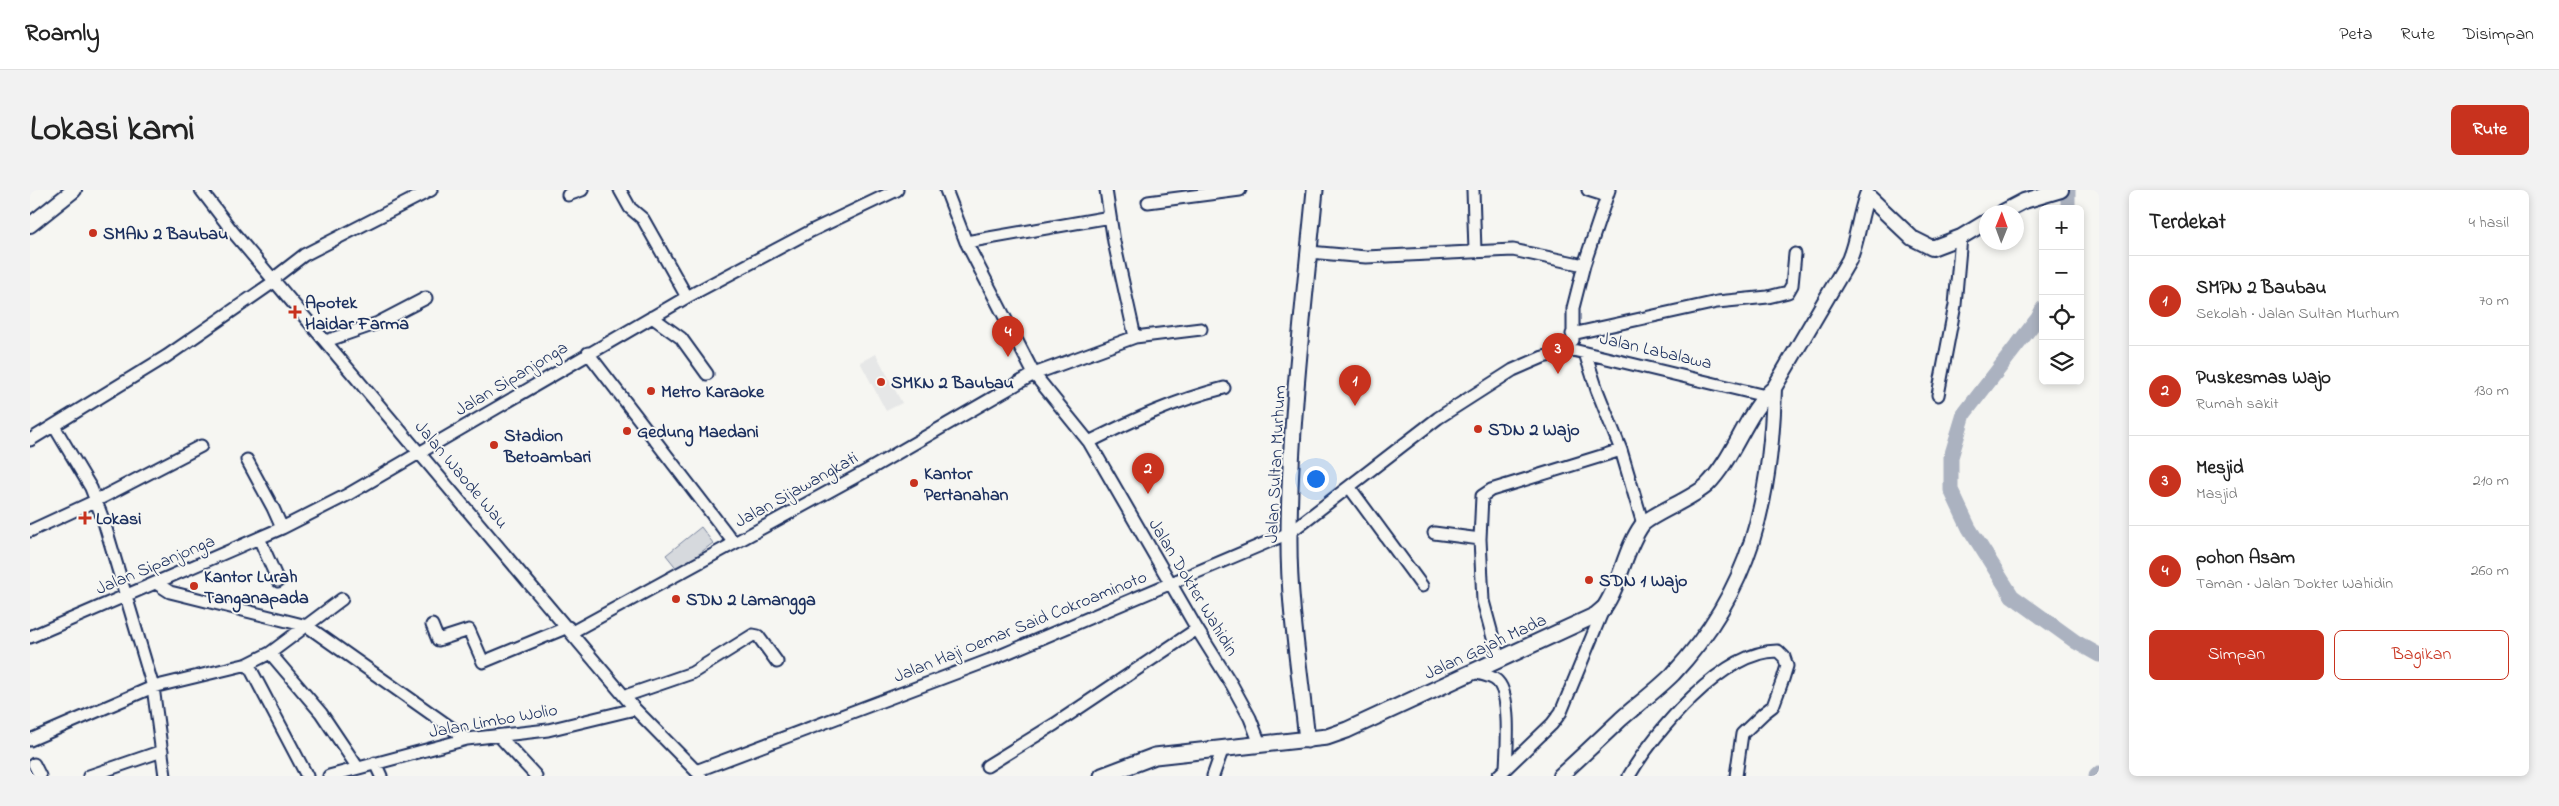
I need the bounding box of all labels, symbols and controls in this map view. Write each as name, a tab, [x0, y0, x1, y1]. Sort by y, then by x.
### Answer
text: Roamly	[25, 17, 100, 52]
text: Peta	[2339, 22, 2372, 48]
text: Rute	[2400, 22, 2435, 48]
text: Disimpan	[2463, 22, 2534, 48]
text: Lokasi kami	[30, 105, 195, 156]
button: Rute	[2451, 105, 2529, 155]
north arrow	[1979, 205, 2024, 250]
map controls	[2039, 205, 2084, 385]
button: +	[2039, 205, 2084, 250]
text: Terdekat	[2149, 208, 2226, 238]
text: 4 hasil	[2468, 211, 2509, 235]
place label: SMAN 2 Baubau	[103, 222, 228, 248]
marker: SMAN 2 Baubau	[87, 227, 99, 239]
button: −	[2039, 250, 2084, 295]
text: SMPN 2 Baubau	[2196, 275, 2326, 302]
text: 1	[2162, 289, 2168, 313]
text: 70 m	[2479, 289, 2509, 313]
place label: Apotek Haidar Farma	[305, 291, 409, 338]
button: locate	[2039, 295, 2084, 340]
text: Sekolah · Jalan Sultan Murhum	[2196, 302, 2399, 326]
marker: Apotek Haidar Farma	[289, 306, 301, 318]
pin: 4	[992, 316, 1024, 357]
street label: Jalan Labalawa	[1597, 326, 1714, 377]
pin: 3	[1542, 333, 1574, 374]
street label: Jalan Sipanjonga	[451, 336, 574, 425]
button: layers	[2039, 340, 2084, 385]
pin: 1	[1339, 365, 1371, 406]
text: Puskesmas Wajo	[2196, 365, 2331, 392]
place label: SMKN 2 Baubau	[891, 371, 1014, 397]
marker: SMKN 2 Baubau	[875, 376, 887, 388]
text: 2	[2161, 379, 2169, 403]
text: 130 m	[2474, 379, 2509, 403]
place label: Metro Karaoke	[661, 380, 765, 406]
street label: Jalan Sultan Murhum	[1260, 384, 1294, 544]
marker: Metro Karaoke	[645, 385, 657, 397]
text: Rumah sakit	[2196, 392, 2279, 416]
street label: Jalan Waode Wau	[407, 416, 514, 535]
place label: SDN 2 Wajo	[1488, 418, 1580, 444]
place label: Gedung Maedani	[637, 420, 759, 447]
marker: SDN 2 Wajo	[1472, 423, 1484, 435]
place label: Stadion Betoambari	[503, 424, 591, 471]
marker: Gedung Maedani	[621, 425, 633, 437]
marker: Stadion Betoambari	[488, 439, 500, 451]
street label: Jalan Sijawangkati	[731, 446, 864, 536]
pin: 2	[1132, 453, 1164, 494]
text: Mesjid	[2196, 455, 2244, 482]
place label: Kantor Pertanahan	[924, 462, 1009, 509]
your location	[1303, 466, 1329, 492]
text: 3	[2162, 469, 2168, 493]
text: 210 m	[2473, 469, 2509, 493]
marker: Kantor Pertanahan	[908, 477, 920, 489]
text: Masjid	[2196, 482, 2238, 506]
place label: Lokasi	[96, 507, 142, 533]
marker: Lokasi	[78, 511, 92, 525]
street label: Jalan Dokter Wahidin	[1141, 514, 1244, 662]
street label: Jalan Sipanjonga	[92, 529, 220, 604]
text: pohon Asam	[2196, 545, 2295, 572]
text: 4	[2162, 559, 2168, 583]
text: 260 m	[2471, 559, 2509, 583]
place label: Kantor Lurah Tanganapada	[204, 565, 309, 613]
street label: Jalan Haji Oemar Said Cokroaminoto	[890, 565, 1151, 691]
place label: SDN 1 Wajo	[1599, 569, 1687, 595]
text: Taman · Jalan Dokter Wahidin	[2196, 572, 2393, 596]
marker: SDN 1 Wajo	[1583, 574, 1595, 586]
marker: Kantor Lurah Tanganapada	[188, 580, 200, 592]
place label: SDN 2 Lamangga	[686, 588, 816, 615]
marker: SDN 2 Lamangga	[670, 593, 682, 605]
street label: Jalan Gajah Mada	[1420, 608, 1551, 688]
button: Simpan	[2149, 630, 2324, 680]
button: Bagikan	[2334, 630, 2509, 680]
street label: Jalan Limbo Wolio	[427, 698, 560, 746]

